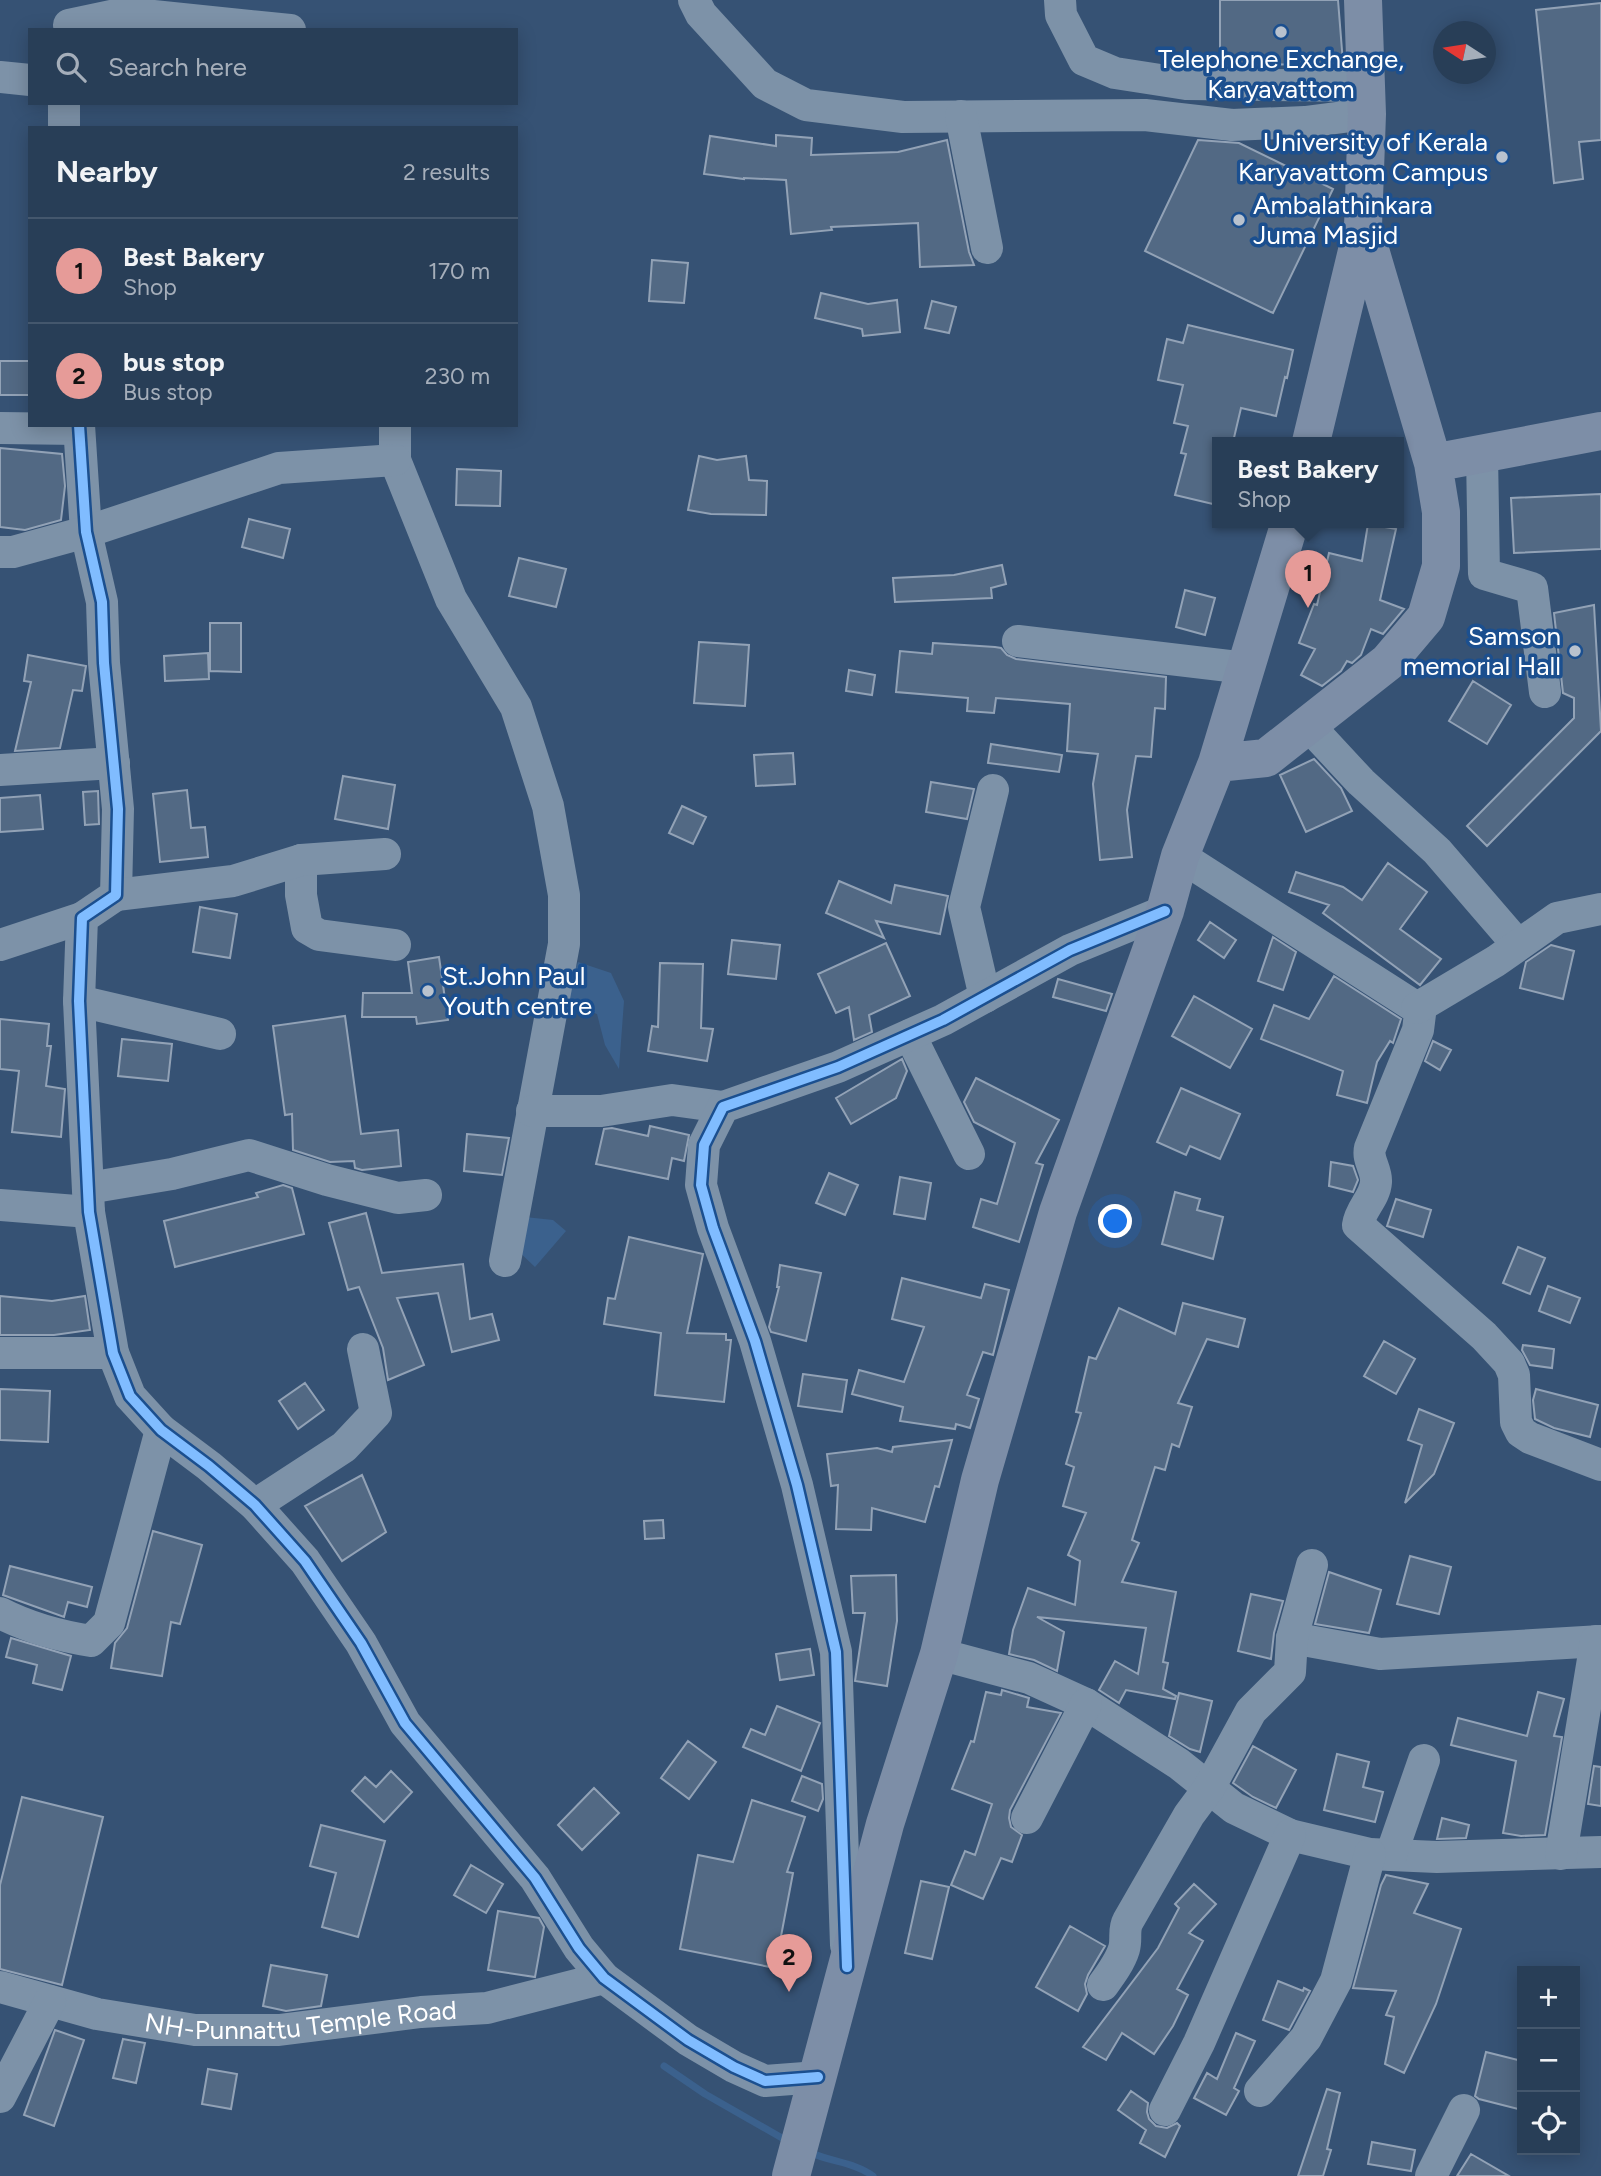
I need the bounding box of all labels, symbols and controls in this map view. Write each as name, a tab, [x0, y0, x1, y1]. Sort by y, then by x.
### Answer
north arrow	[1433, 21, 1496, 84]
marker: Telephone Exchange, Karyavattom	[1273, 24, 1289, 40]
search box	[28, 28, 518, 105]
place label: Telephone Exchange, Karyavattom	[1158, 43, 1404, 105]
icon: search	[52, 48, 90, 86]
text: Search here	[108, 51, 247, 83]
place label: University of Kerala Karyavattom Campus	[1238, 126, 1488, 188]
marker: University of Kerala Karyavattom Campus	[1494, 149, 1510, 165]
text: Nearby	[56, 153, 158, 190]
text: 2 results	[403, 158, 490, 186]
place label: Ambalathinkara Juma Masjid	[1253, 189, 1433, 251]
marker: Ambalathinkara Juma Masjid	[1231, 212, 1247, 228]
text: Best Bakery	[123, 241, 264, 273]
text: 1	[74, 257, 84, 285]
text: 170 m	[428, 257, 490, 285]
text: Shop	[123, 273, 177, 301]
text: bus stop	[123, 346, 225, 378]
text: 2	[72, 362, 86, 390]
text: 230 m	[425, 362, 490, 390]
text: Bus stop	[123, 378, 213, 406]
popup	[1212, 437, 1404, 528]
text: Best Bakery	[1237, 453, 1379, 485]
text: Shop	[1237, 485, 1291, 513]
pin: 1	[1285, 550, 1331, 608]
place label: Samson memorial Hall	[1403, 620, 1561, 682]
marker: Samson memorial Hall	[1567, 643, 1583, 659]
place label: St.John Paul Youth centre	[442, 960, 592, 1022]
marker: St.John Paul Youth centre	[420, 983, 436, 999]
your location	[1098, 1204, 1132, 1238]
pin: 2	[766, 1934, 812, 1992]
map controls	[1517, 1966, 1580, 2155]
button: +	[1517, 1966, 1580, 2029]
street label: NH-Punnattu Temple Road	[142, 1994, 458, 2046]
button: −	[1517, 2029, 1580, 2092]
button: locate	[1517, 2092, 1580, 2155]

